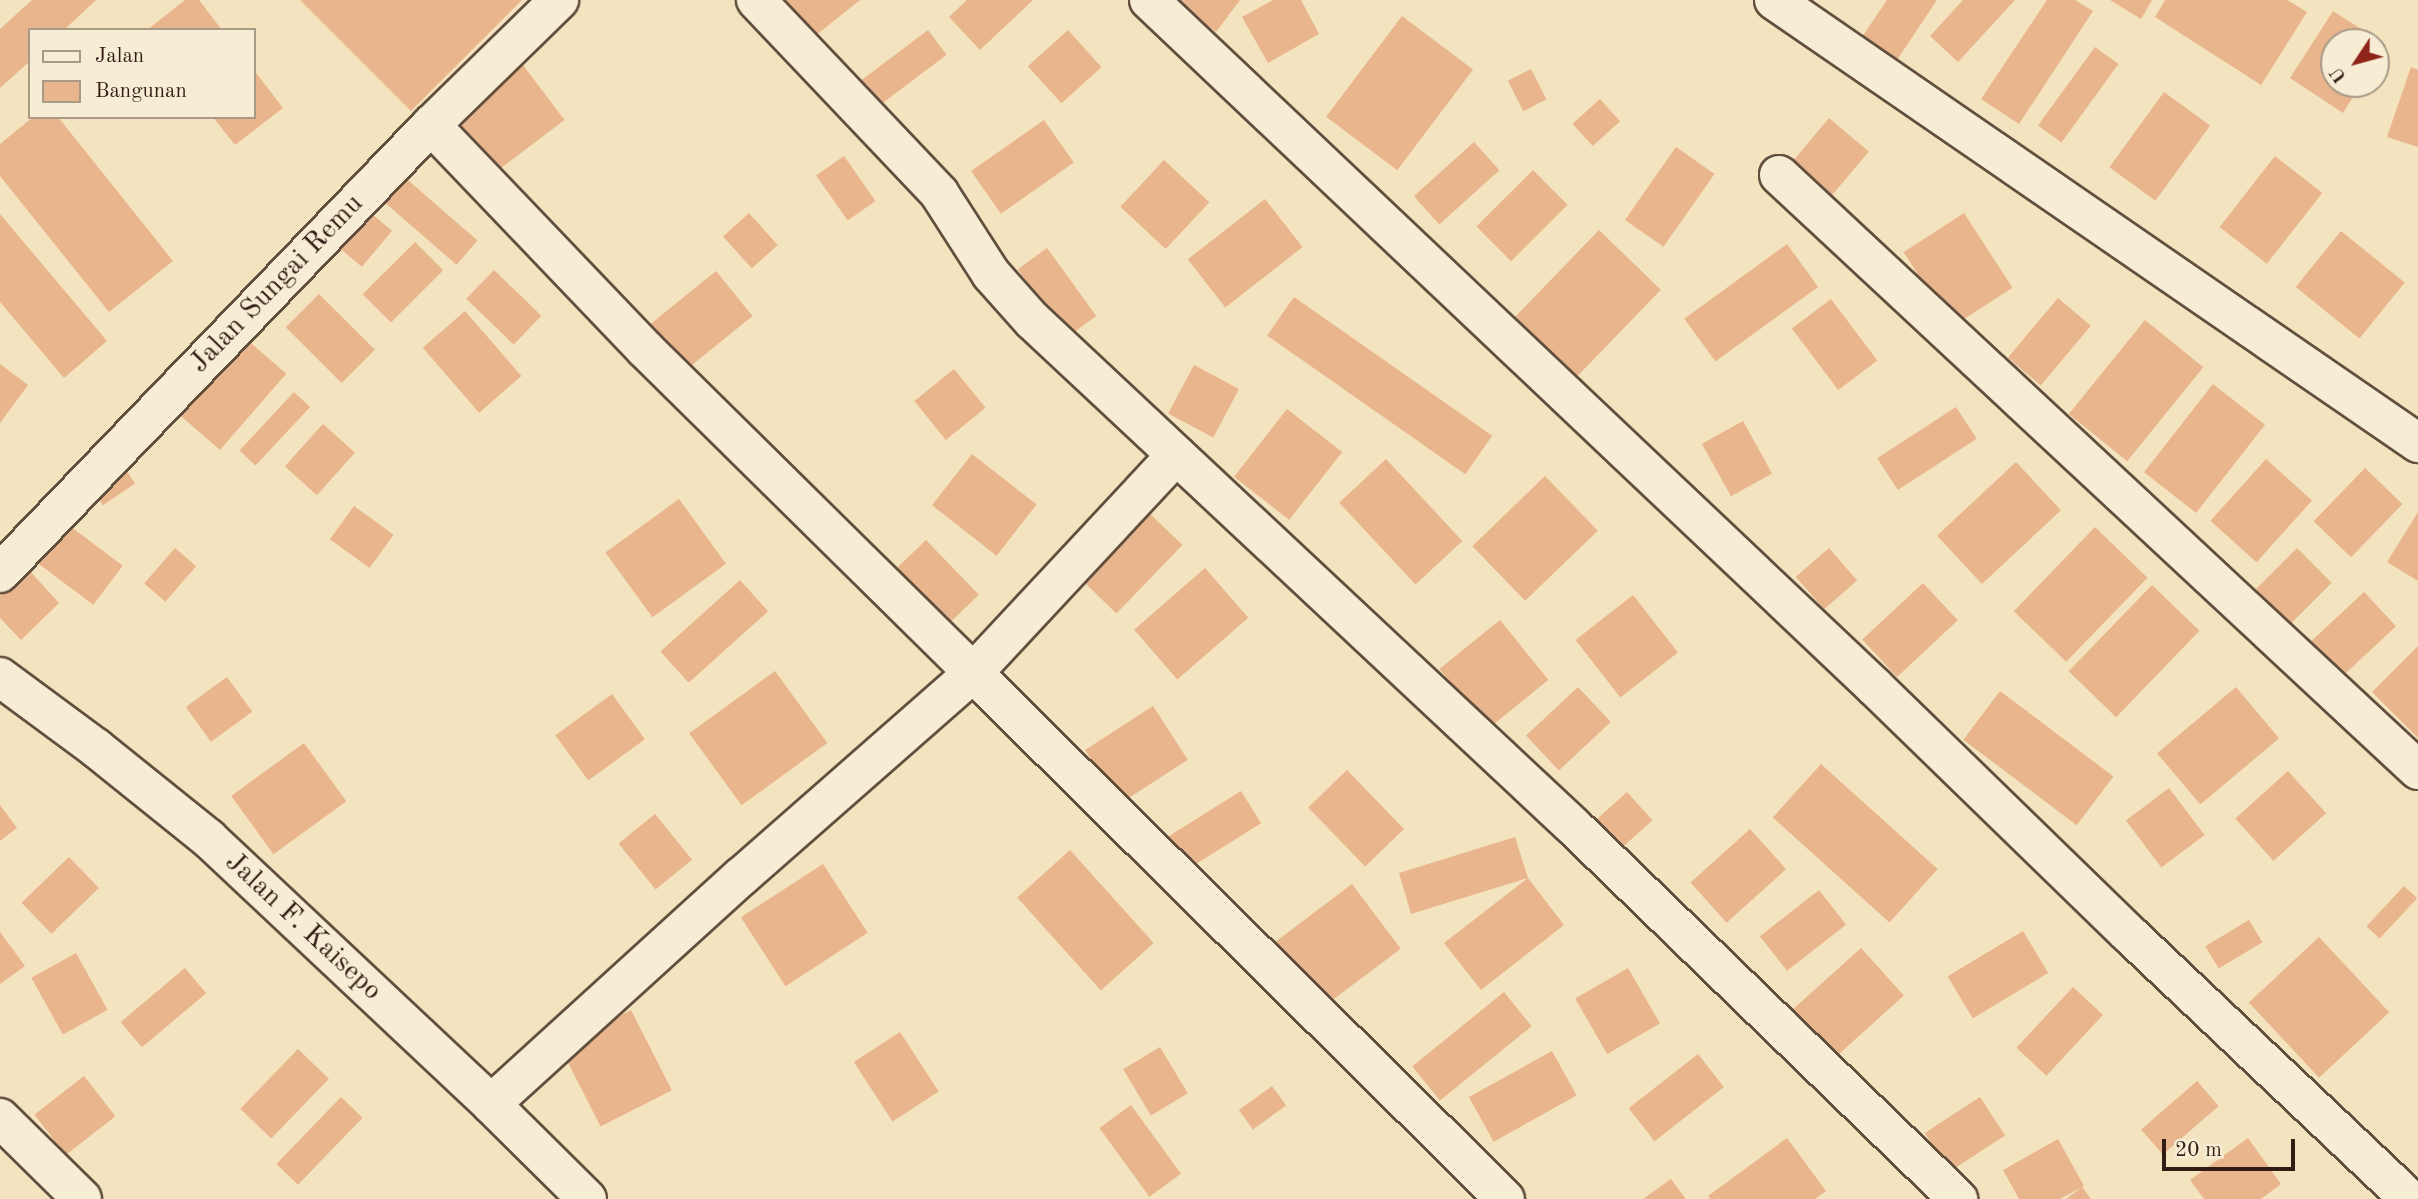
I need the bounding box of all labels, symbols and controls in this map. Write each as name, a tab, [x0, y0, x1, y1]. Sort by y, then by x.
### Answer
legend	[28, 28, 256, 119]
north arrow	[2320, 28, 2390, 98]
text: Jalan	[95, 46, 144, 67]
text: U	[2327, 63, 2351, 86]
text: Bangunan	[95, 81, 187, 102]
street label: Jalan Sungai Remu	[183, 188, 371, 380]
street label: Jalan F. Kaisepo	[218, 846, 388, 1008]
scale bar	[2166, 1126, 2299, 1170]
text: 20 m	[2175, 1140, 2222, 1161]

